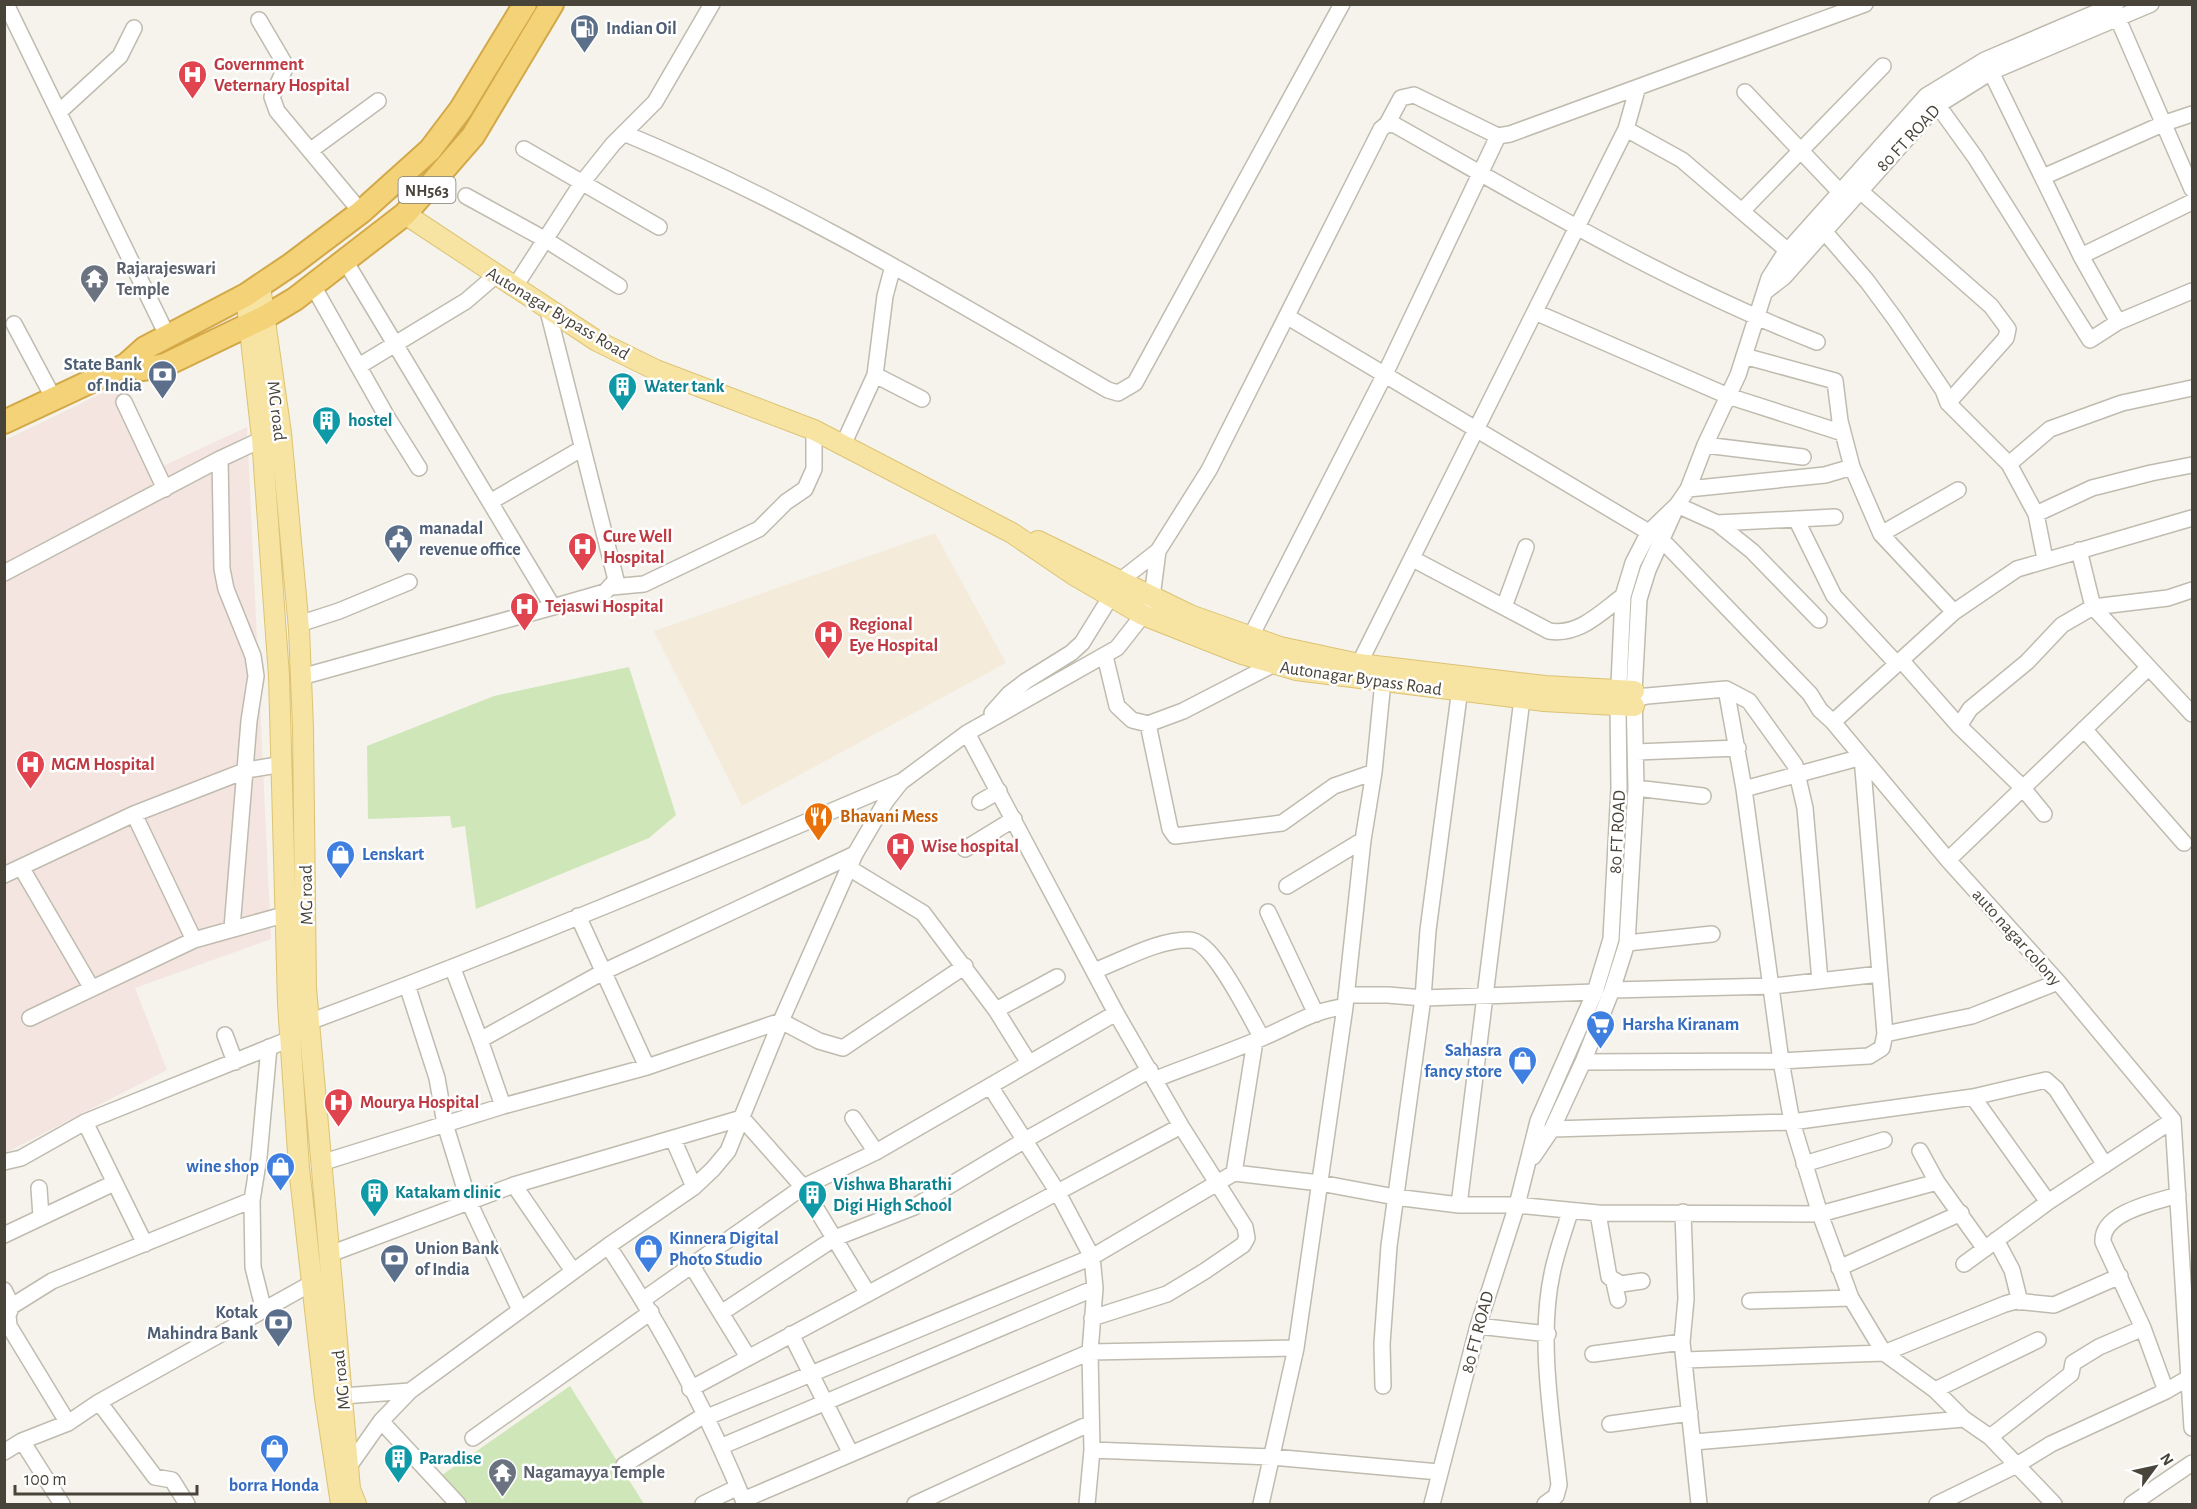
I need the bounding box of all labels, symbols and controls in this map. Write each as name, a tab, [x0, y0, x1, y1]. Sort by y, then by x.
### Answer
fuel station icon: Indian Oil	[569, 12, 601, 54]
place label: Indian Oil	[606, 20, 677, 38]
place label: Government Veternary Hospital	[214, 56, 350, 95]
hospital icon: Government Veternary Hospital	[177, 58, 209, 100]
street label: 80 FT ROAD	[1873, 102, 1944, 176]
road number: NH563	[398, 177, 456, 203]
place label: Rajarajeswari Temple	[116, 260, 216, 299]
temple icon: Rajarajeswari Temple	[79, 262, 111, 304]
street label: Autonagar Bypass Road	[483, 264, 632, 364]
place label: State Bank of India	[64, 356, 142, 395]
bank icon: State Bank of India	[147, 358, 179, 400]
building icon: Water tank	[607, 370, 639, 412]
place label: Water tank	[644, 378, 724, 396]
street label: MG road	[263, 380, 289, 442]
building icon: hostel	[311, 404, 343, 446]
place label: hostel	[348, 412, 393, 430]
place label: manadal revenue office	[419, 520, 521, 559]
public building icon: manadal revenue office	[382, 522, 414, 564]
place label: Cure Well Hospital	[603, 528, 672, 567]
hospital icon: Cure Well Hospital	[566, 530, 598, 572]
hospital icon: Tejaswi Hospital	[508, 590, 540, 632]
place label: Tejaswi Hospital	[545, 598, 664, 616]
place label: Regional Eye Hospital	[849, 616, 938, 655]
hospital icon: Regional Eye Hospital	[812, 618, 844, 660]
street label: Autonagar Bypass Road	[1279, 659, 1443, 699]
hospital icon: MGM Hospital	[14, 748, 46, 790]
place label: MGM Hospital	[51, 756, 155, 774]
street label: 80 FT ROAD	[1607, 790, 1629, 874]
restaurant icon: Bhavani Mess	[803, 800, 835, 842]
place label: Bhavani Mess	[840, 808, 938, 826]
hospital icon: Wise hospital	[884, 830, 916, 872]
shop icon: Lenskart	[325, 838, 357, 880]
place label: Wise hospital	[921, 838, 1019, 856]
place label: Lenskart	[362, 846, 424, 864]
street label: MG road	[297, 865, 317, 925]
street label: auto nagar colony	[1968, 886, 2064, 990]
supermarket icon: Harsha Kiranam	[1585, 1008, 1617, 1050]
place label: Harsha Kiranam	[1622, 1016, 1739, 1034]
place label: Sahasra fancy store	[1424, 1042, 1502, 1081]
shop icon: Sahasra fancy store	[1507, 1044, 1539, 1086]
hospital icon: Mourya Hospital	[323, 1086, 355, 1128]
place label: Mourya Hospital	[360, 1094, 479, 1112]
shop icon: wine shop	[264, 1150, 296, 1192]
place label: wine shop	[186, 1158, 259, 1176]
building icon: Katakam clinic	[358, 1176, 390, 1218]
place label: Vishwa Bharathi Digi High School	[833, 1176, 952, 1215]
building icon: Vishwa Bharathi Digi High School	[796, 1178, 828, 1220]
place label: Katakam clinic	[395, 1184, 501, 1202]
place label: Kinnera Digital Photo Studio	[669, 1230, 779, 1269]
shop icon: Kinnera Digital Photo Studio	[632, 1232, 664, 1274]
place label: Union Bank of India	[415, 1240, 499, 1279]
bank icon: Union Bank of India	[378, 1242, 410, 1284]
street label: 80 FT ROAD	[1458, 1289, 1498, 1375]
place label: Kotak Mahindra Bank	[147, 1304, 258, 1343]
bank icon: Kotak Mahindra Bank	[263, 1306, 295, 1348]
street label: MG road	[330, 1349, 354, 1411]
shop icon: borra Honda	[258, 1432, 290, 1474]
north arrow	[2125, 1437, 2185, 1497]
building icon: Paradise	[382, 1442, 414, 1484]
place label: Paradise	[419, 1450, 481, 1468]
text: N	[2157, 1450, 2176, 1468]
temple icon: Nagamayya Temple	[486, 1456, 518, 1498]
scale bar	[15, 1458, 196, 1496]
place label: Nagamayya Temple	[523, 1464, 665, 1482]
text: 100 m	[24, 1471, 67, 1489]
place label: borra Honda	[229, 1477, 320, 1495]

